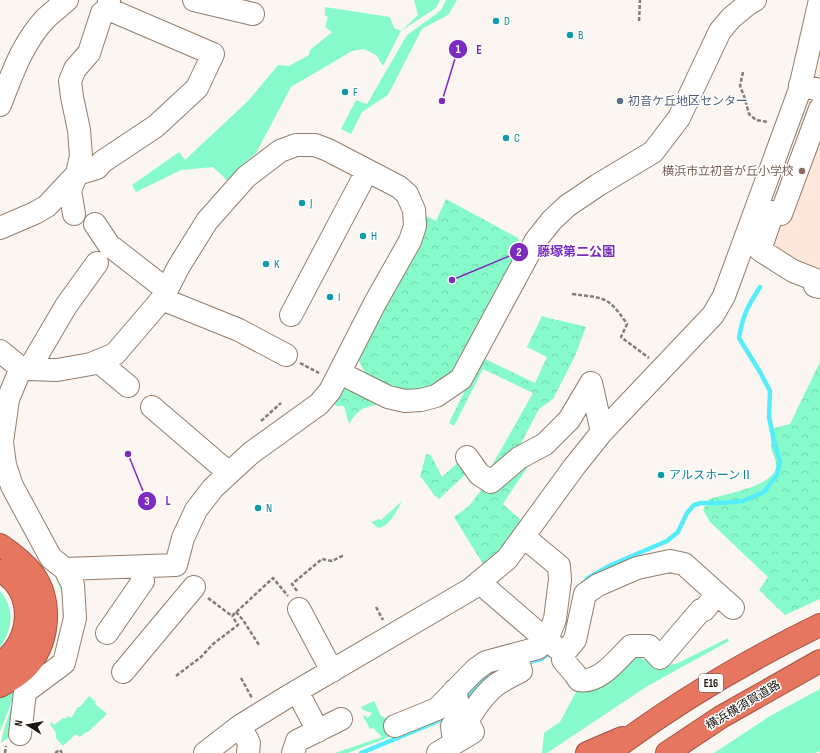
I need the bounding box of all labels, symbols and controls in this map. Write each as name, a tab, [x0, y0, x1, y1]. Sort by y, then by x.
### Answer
place label: D	[504, 14, 510, 29]
marker: D	[491, 16, 501, 26]
place label: B	[578, 28, 583, 43]
marker: B	[565, 30, 575, 40]
callout: E	[448, 37, 490, 62]
text: 1	[456, 42, 461, 57]
text: E	[476, 42, 482, 58]
place label: F	[353, 85, 358, 100]
marker: F	[340, 87, 350, 97]
place label: 初音ケ丘地区センター	[628, 94, 748, 109]
marker: 初音ケ丘地区センター	[615, 96, 625, 106]
place label: C	[514, 131, 520, 146]
marker: C	[501, 133, 511, 143]
place label: 横浜市立初音が丘小学校	[662, 164, 794, 179]
marker: 横浜市立初音が丘小学校	[797, 166, 807, 176]
place label: J	[309, 196, 312, 211]
marker: J	[297, 198, 307, 208]
place label: H	[371, 229, 377, 244]
marker: H	[358, 231, 368, 241]
callout: 藤塚第二公園	[509, 239, 623, 264]
text: 藤塚第二公園	[537, 244, 615, 260]
text: 2	[516, 245, 522, 260]
place label: K	[274, 257, 280, 272]
marker: K	[261, 259, 271, 269]
place label: I	[338, 290, 340, 305]
marker: I	[325, 292, 335, 302]
place label: アルスホーンⅡ	[669, 468, 752, 483]
marker: アルスホーンⅡ	[656, 470, 666, 480]
callout: L	[137, 488, 178, 513]
text: L	[165, 493, 171, 509]
text: 3	[144, 494, 150, 509]
place label: N	[266, 501, 272, 516]
marker: N	[253, 503, 263, 513]
road number: E16	[699, 674, 723, 692]
street label: 横浜横須賀道路	[703, 677, 783, 733]
north arrow	[8, 705, 48, 745]
text: N	[12, 719, 26, 727]

